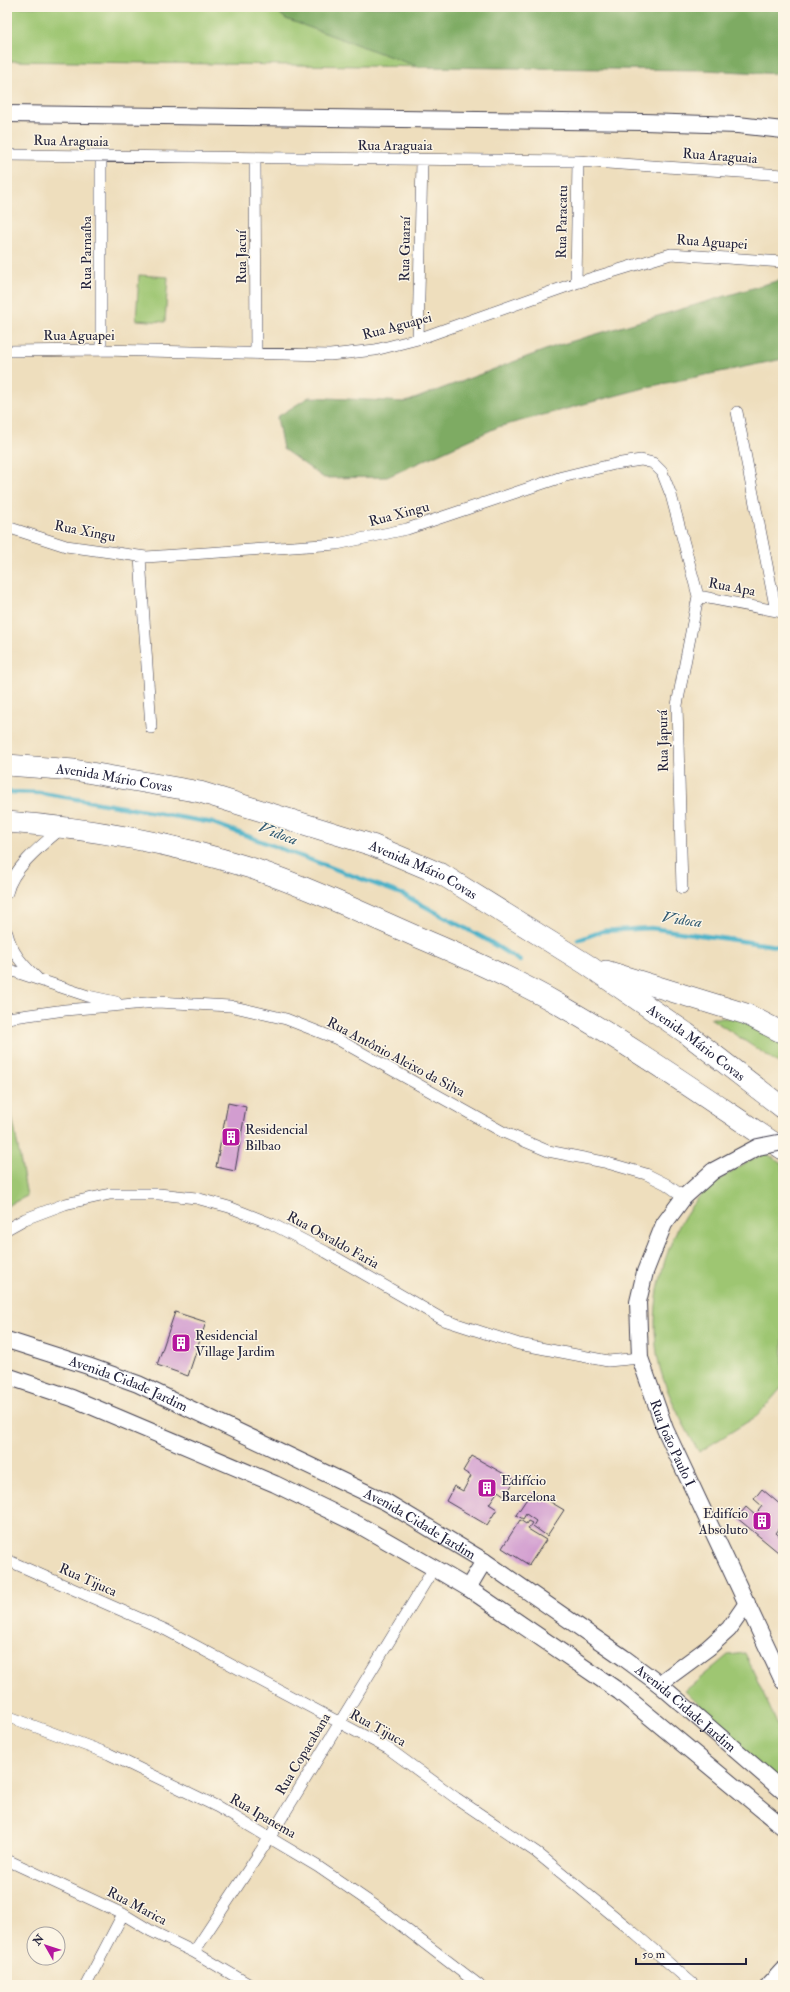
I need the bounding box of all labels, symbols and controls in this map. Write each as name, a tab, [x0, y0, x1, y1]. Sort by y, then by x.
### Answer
street label: Rua Araguaia	[33, 132, 109, 150]
street label: Rua Araguaia	[357, 137, 433, 154]
street label: Rua Araguaia	[682, 145, 758, 167]
street label: Rua Paracatu	[553, 185, 571, 259]
street label: Rua Guaraí	[396, 215, 414, 282]
street label: Rua Parnaíba	[78, 216, 95, 290]
street label: Rua Jacuí	[233, 229, 250, 284]
street label: Rua Aguapei	[676, 231, 748, 254]
street label: Rua Aguapei	[360, 308, 434, 344]
street label: Rua Aguapei	[43, 327, 115, 345]
street label: Rua Xingu	[367, 498, 431, 530]
street label: Rua Xingu	[53, 517, 117, 545]
street label: Rua Apa	[707, 574, 757, 601]
street label: Rua Japurá	[654, 709, 673, 772]
street label: Avenida Mário Covas	[54, 760, 174, 796]
water label: Vidoca	[256, 818, 300, 850]
street label: Avenida Mário Covas	[366, 836, 481, 903]
water label: Vidoca	[661, 908, 703, 932]
street label: Avenida Mário Covas	[643, 1000, 749, 1084]
street label: Rua Antônio Aleixo da Silva	[324, 1013, 468, 1101]
place label: Residencial Bilbao	[245, 1121, 308, 1154]
building icon: Residencial Bilbao	[220, 1126, 242, 1148]
street label: Rua Osvaldo Faria	[284, 1208, 382, 1272]
place label: Residencial Village Jardim	[195, 1327, 275, 1360]
building icon: Residencial Village Jardim	[170, 1332, 192, 1354]
street label: Avenida Cidade Jardim	[66, 1352, 191, 1415]
street label: Rua João Paulo I	[647, 1397, 699, 1489]
place label: Edifício Barcelona	[501, 1472, 556, 1505]
building icon: Edifício Barcelona	[476, 1477, 498, 1499]
street label: Avenida Cidade Jardim	[360, 1484, 479, 1563]
place label: Edifício Absoluto	[698, 1505, 748, 1538]
building icon: Edifício Absoluto	[751, 1510, 773, 1532]
street label: Rua Tijuca	[56, 1560, 120, 1600]
street label: Avenida Cidade Jardim	[631, 1660, 740, 1755]
street label: Rua Tijuca	[347, 1706, 409, 1750]
street label: Rua Copacabana	[272, 1710, 335, 1799]
street label: Rua Ipanema	[226, 1790, 299, 1843]
street label: Rua Marica	[104, 1883, 170, 1929]
north arrow	[26, 1926, 66, 1966]
text: N	[30, 1931, 47, 1949]
scale bar	[636, 1940, 746, 1966]
text: 50 m	[642, 1947, 666, 1962]

